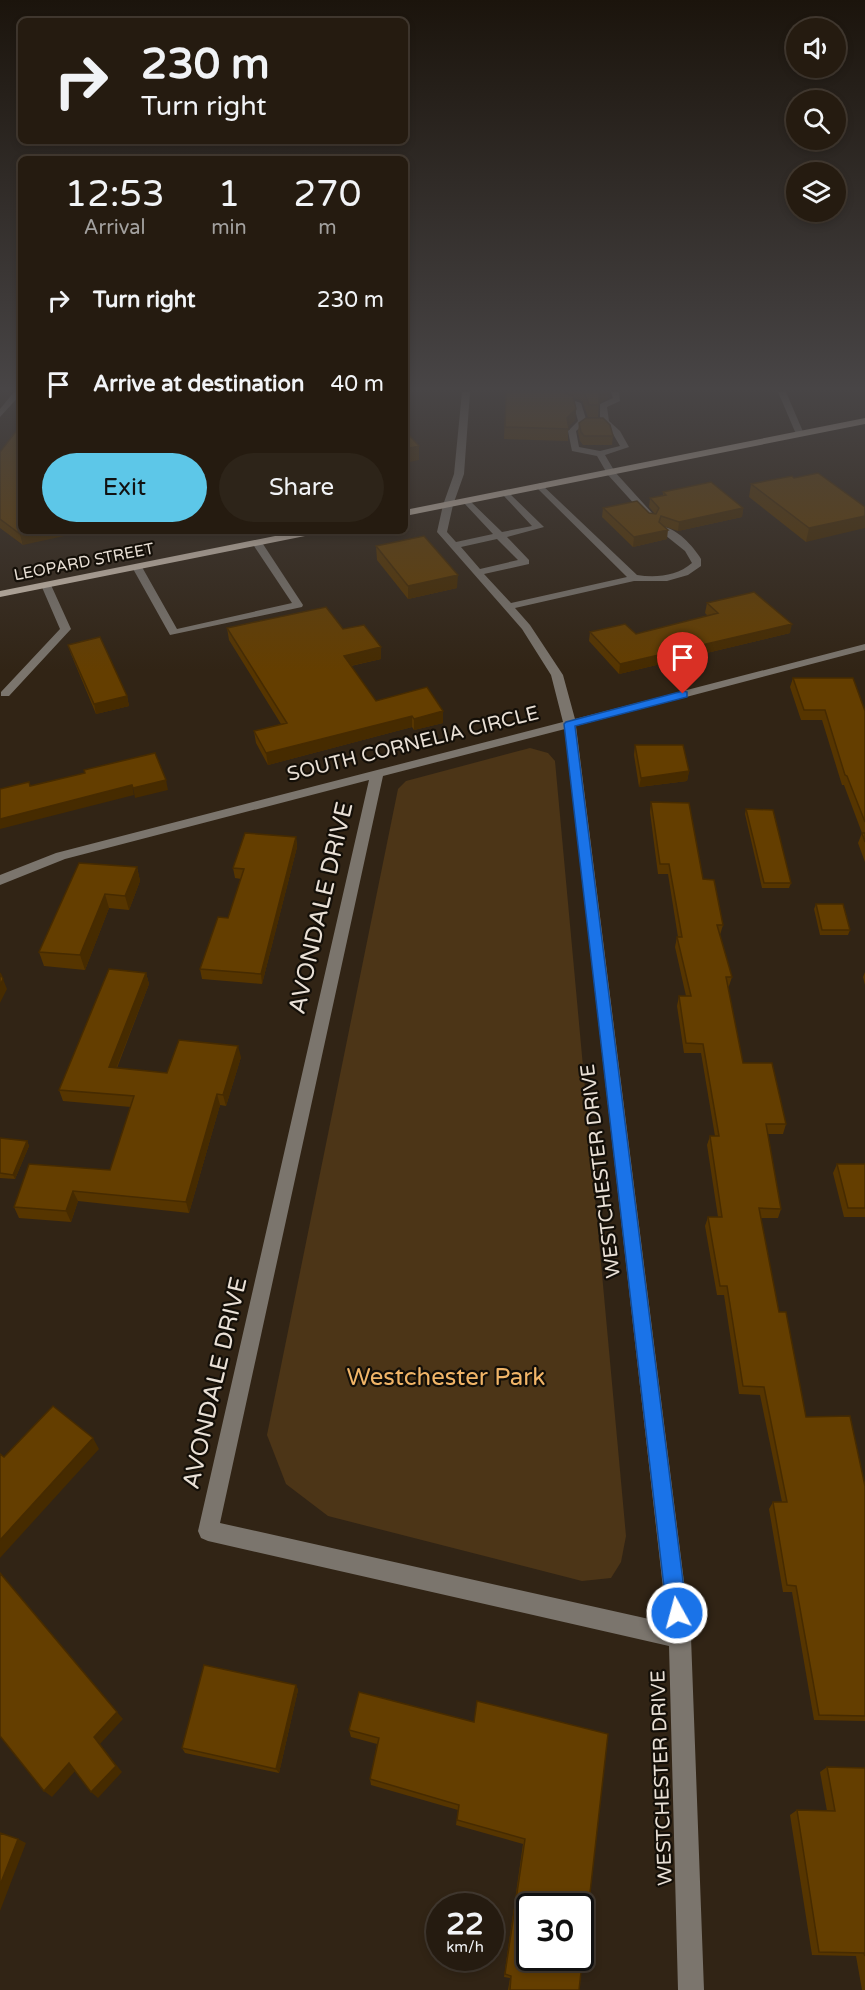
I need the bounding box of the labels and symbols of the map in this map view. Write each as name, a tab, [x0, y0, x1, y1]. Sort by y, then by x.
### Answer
street label: LEOPARD STREET	[12, 539, 156, 585]
pin	[657, 632, 708, 694]
street label: SOUTH CORNELIA CIRCLE	[285, 701, 541, 787]
street label: AVONDALE DRIVE	[282, 799, 360, 1017]
street label: WESTCHESTER DRIVE	[576, 1063, 626, 1279]
street label: AVONDALE DRIVE	[176, 1274, 254, 1492]
park label: Westchester Park	[347, 1363, 545, 1392]
position arrow	[645, 1581, 709, 1645]
street label: WESTCHESTER DRIVE	[646, 1670, 678, 1886]
speed limit sign: 30	[516, 1893, 594, 1971]

